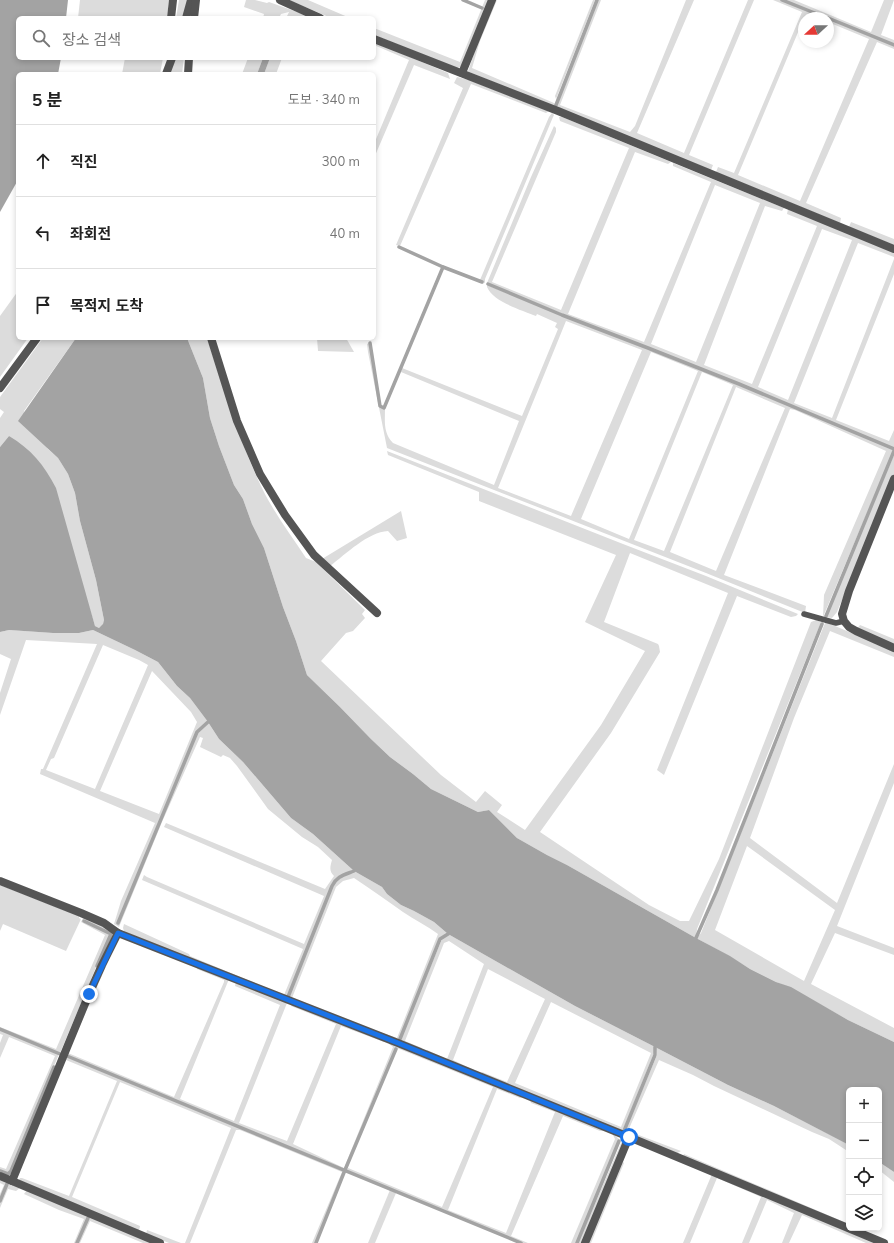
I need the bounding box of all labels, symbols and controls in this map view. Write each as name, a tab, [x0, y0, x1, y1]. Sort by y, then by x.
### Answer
north arrow	[798, 12, 834, 48]
search box	[16, 16, 376, 60]
icon: search	[30, 27, 52, 49]
text: 장소 검색	[62, 30, 121, 49]
text: 5 분	[32, 89, 63, 110]
text: 도보 · 340 m	[288, 91, 360, 107]
icon: ahead	[32, 150, 54, 172]
text: 직진	[70, 152, 98, 171]
text: 300 m	[322, 153, 360, 169]
icon: left	[32, 222, 54, 244]
text: 좌회전	[70, 224, 111, 243]
text: 40 m	[330, 225, 360, 241]
icon: arrive	[32, 294, 54, 316]
text: 목적지 도착	[70, 296, 143, 315]
route end	[80, 985, 98, 1003]
map controls	[846, 1087, 882, 1231]
button: +	[846, 1087, 882, 1123]
button: −	[846, 1123, 882, 1159]
route start	[620, 1128, 638, 1146]
button: locate	[846, 1159, 882, 1195]
button: layers	[846, 1195, 882, 1231]

